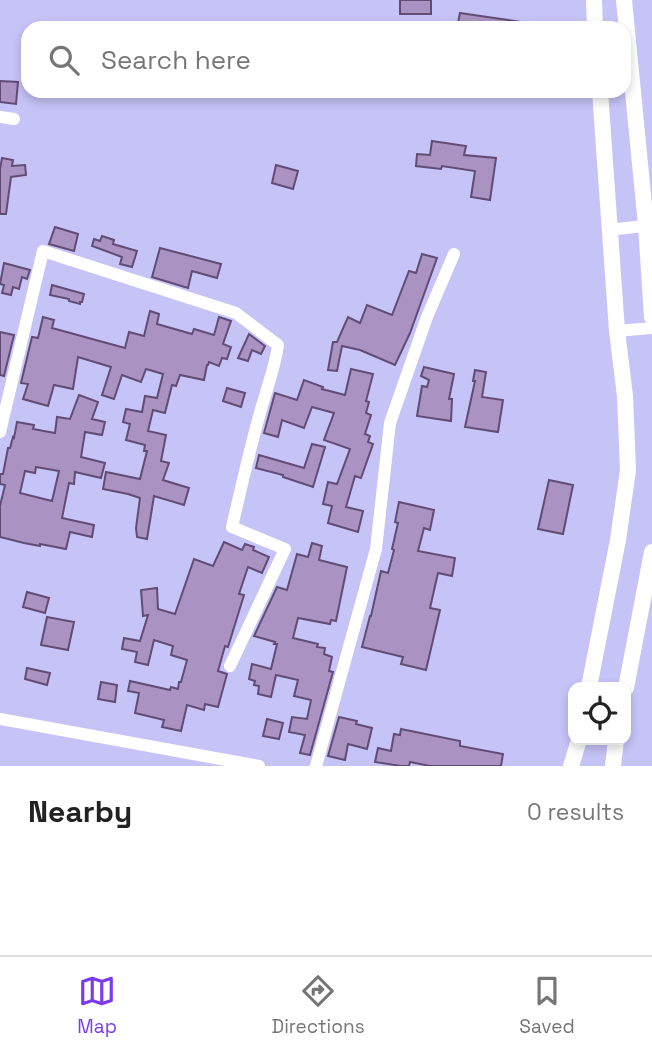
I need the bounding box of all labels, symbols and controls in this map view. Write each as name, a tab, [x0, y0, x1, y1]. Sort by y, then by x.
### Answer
search box	[21, 21, 631, 98]
icon: search	[45, 41, 83, 79]
text: Search here	[101, 43, 251, 77]
map controls	[568, 682, 631, 745]
button: locate	[568, 682, 631, 745]
text: Nearby	[28, 792, 132, 831]
text: 0 results	[527, 797, 624, 827]
tab: Map	[77, 972, 117, 1039]
tab: Directions	[272, 972, 365, 1039]
tab: Saved	[519, 972, 575, 1039]

